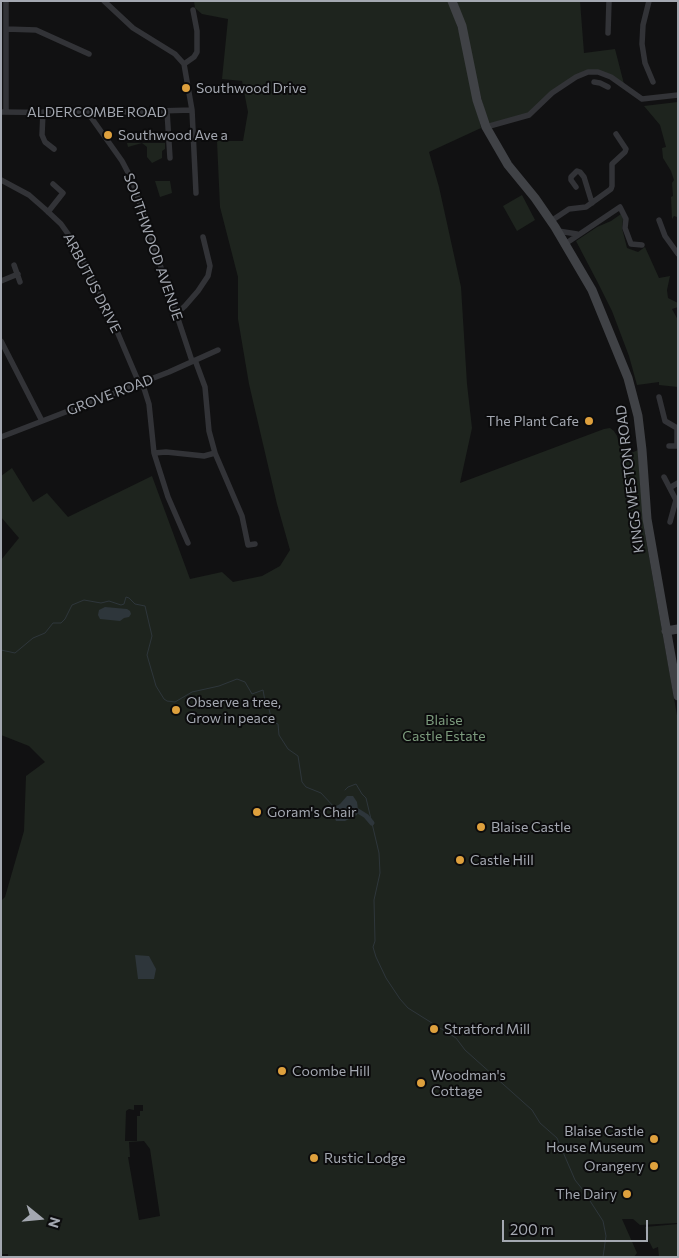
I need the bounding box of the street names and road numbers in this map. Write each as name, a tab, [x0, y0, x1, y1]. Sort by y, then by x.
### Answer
street label: ALDERCOMBE ROAD	[27, 104, 167, 120]
street label: SOUTHWOOD AVENUE	[120, 171, 186, 323]
street label: ARBUTUS DRIVE	[60, 230, 124, 336]
street label: GROVE ROAD	[64, 371, 156, 419]
street label: KINGS WESTON ROAD	[613, 404, 647, 554]

